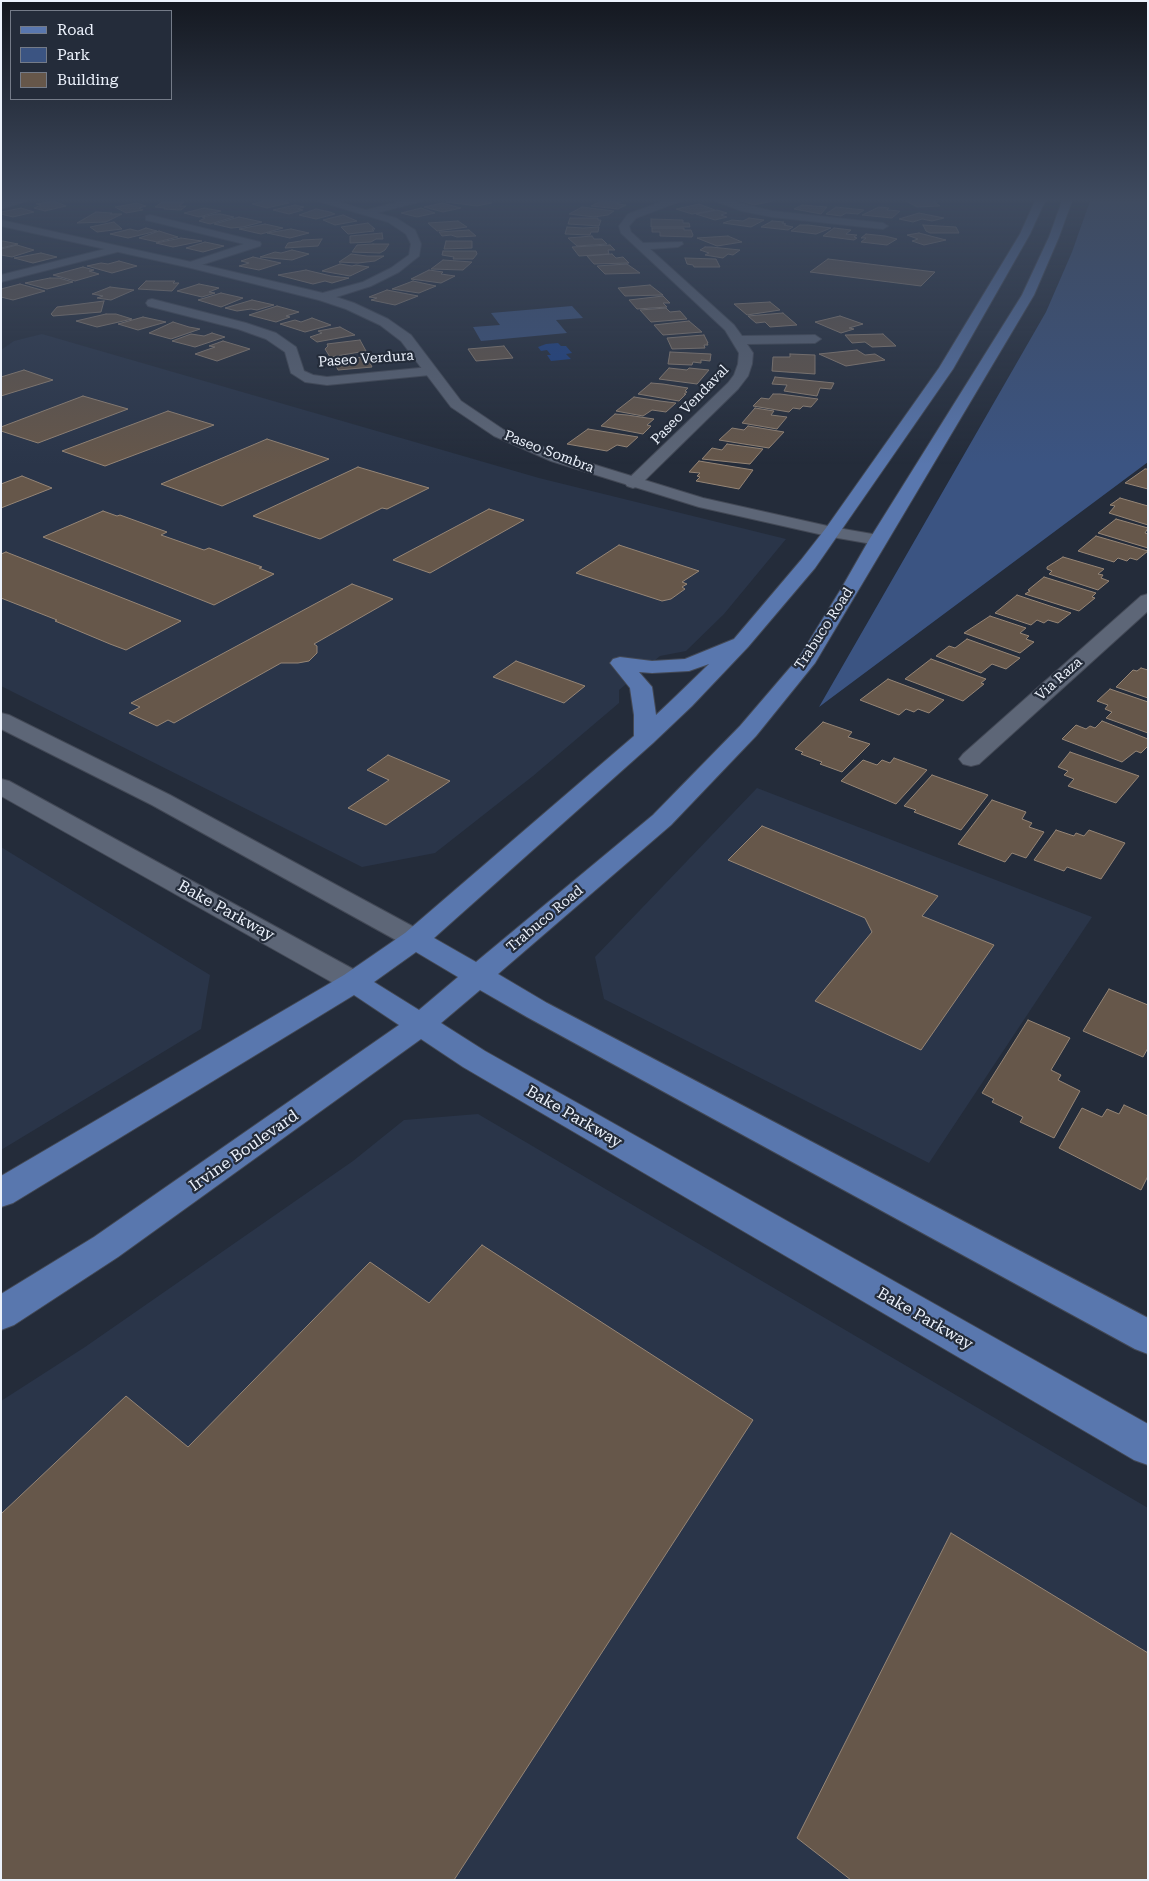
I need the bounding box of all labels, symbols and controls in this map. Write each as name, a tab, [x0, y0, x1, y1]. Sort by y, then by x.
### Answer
legend	[10, 10, 172, 100]
text: Road	[57, 21, 94, 39]
text: Park	[57, 46, 90, 64]
text: Building	[57, 71, 118, 89]
street label: Paseo Verdura	[318, 347, 414, 371]
street label: Paseo Vendaval	[648, 362, 732, 448]
street label: Paseo Sombra	[502, 427, 596, 477]
street label: Trabuco Road	[791, 585, 857, 673]
street label: Via Raza	[1032, 654, 1086, 704]
street label: Bake Parkway	[174, 877, 278, 945]
street label: Trabuco Road	[503, 882, 587, 956]
street label: Bake Parkway	[523, 1082, 625, 1152]
street label: Irvine Boulevard	[186, 1106, 302, 1196]
street label: Bake Parkway	[874, 1284, 976, 1354]

